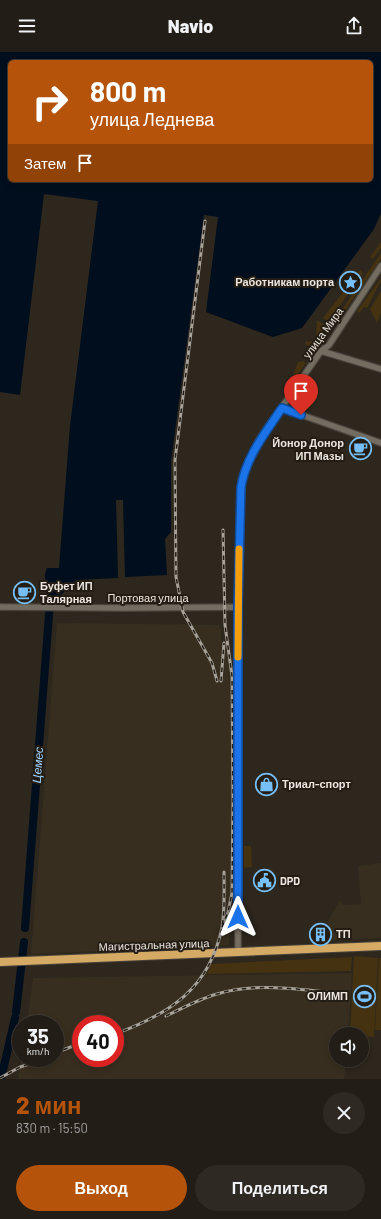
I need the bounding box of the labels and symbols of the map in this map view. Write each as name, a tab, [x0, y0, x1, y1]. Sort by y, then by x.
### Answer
place icon: Работникам порта	[337, 269, 363, 295]
place label: Работникам порта	[235, 275, 335, 288]
street label: улица Мира	[300, 304, 346, 361]
pin	[284, 374, 318, 415]
place label: Йонор Донор ИП Мазы	[272, 436, 344, 462]
cafe icon: Йонор Донор ИП Мазы	[347, 436, 373, 462]
cafe icon: Буфет ИП Талярная	[12, 579, 38, 605]
place label: Буфет ИП Талярная	[40, 579, 93, 605]
street label: Портовая улица	[107, 591, 189, 604]
water label: Цемес	[29, 746, 46, 784]
shop icon: Триал-спорт	[253, 771, 279, 797]
place label: Триал-спорт	[282, 777, 351, 790]
public building icon: DPD	[252, 868, 278, 894]
place label: DPD	[280, 874, 300, 887]
position arrow	[217, 896, 259, 938]
building icon: ТП	[308, 921, 334, 947]
place label: ТП	[336, 927, 351, 940]
street label: Магистральная улица	[98, 936, 211, 953]
sports icon: ОЛИМП	[351, 983, 377, 1009]
place label: ОЛИМП	[307, 989, 348, 1002]
speed limit sign: 40	[72, 1015, 124, 1067]

